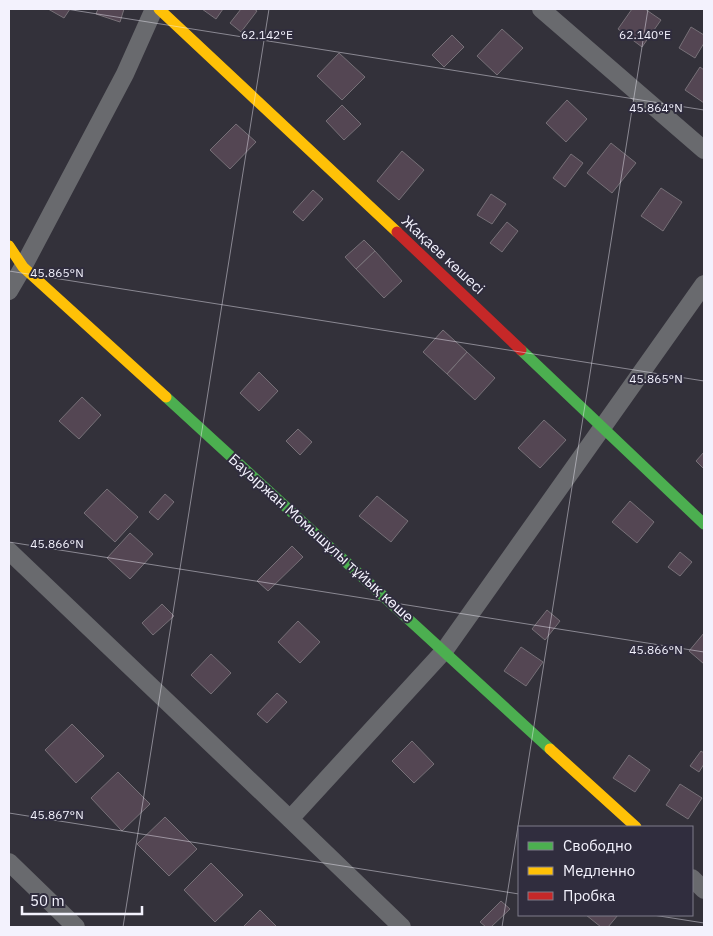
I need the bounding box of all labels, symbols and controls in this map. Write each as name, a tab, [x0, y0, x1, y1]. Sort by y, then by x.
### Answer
text: 62.142°E	[241, 27, 293, 42]
text: 62.140°E	[619, 27, 671, 42]
text: 45.864°N	[629, 100, 683, 115]
street label: Жақаев көшесі	[398, 211, 489, 298]
text: 45.865°N	[30, 265, 84, 280]
text: 45.865°N	[629, 371, 683, 386]
street label: Бауыржан Момышұлы тұйық көше	[225, 449, 418, 626]
text: 45.866°N	[30, 536, 84, 551]
text: 45.866°N	[629, 642, 683, 657]
text: 45.867°N	[30, 807, 84, 822]
legend	[518, 826, 693, 916]
text: Свободно	[563, 836, 632, 855]
text: Медленно	[563, 861, 635, 880]
scale bar	[22, 884, 142, 916]
text: Пробка	[563, 886, 615, 905]
text: 50 m	[30, 891, 65, 910]

